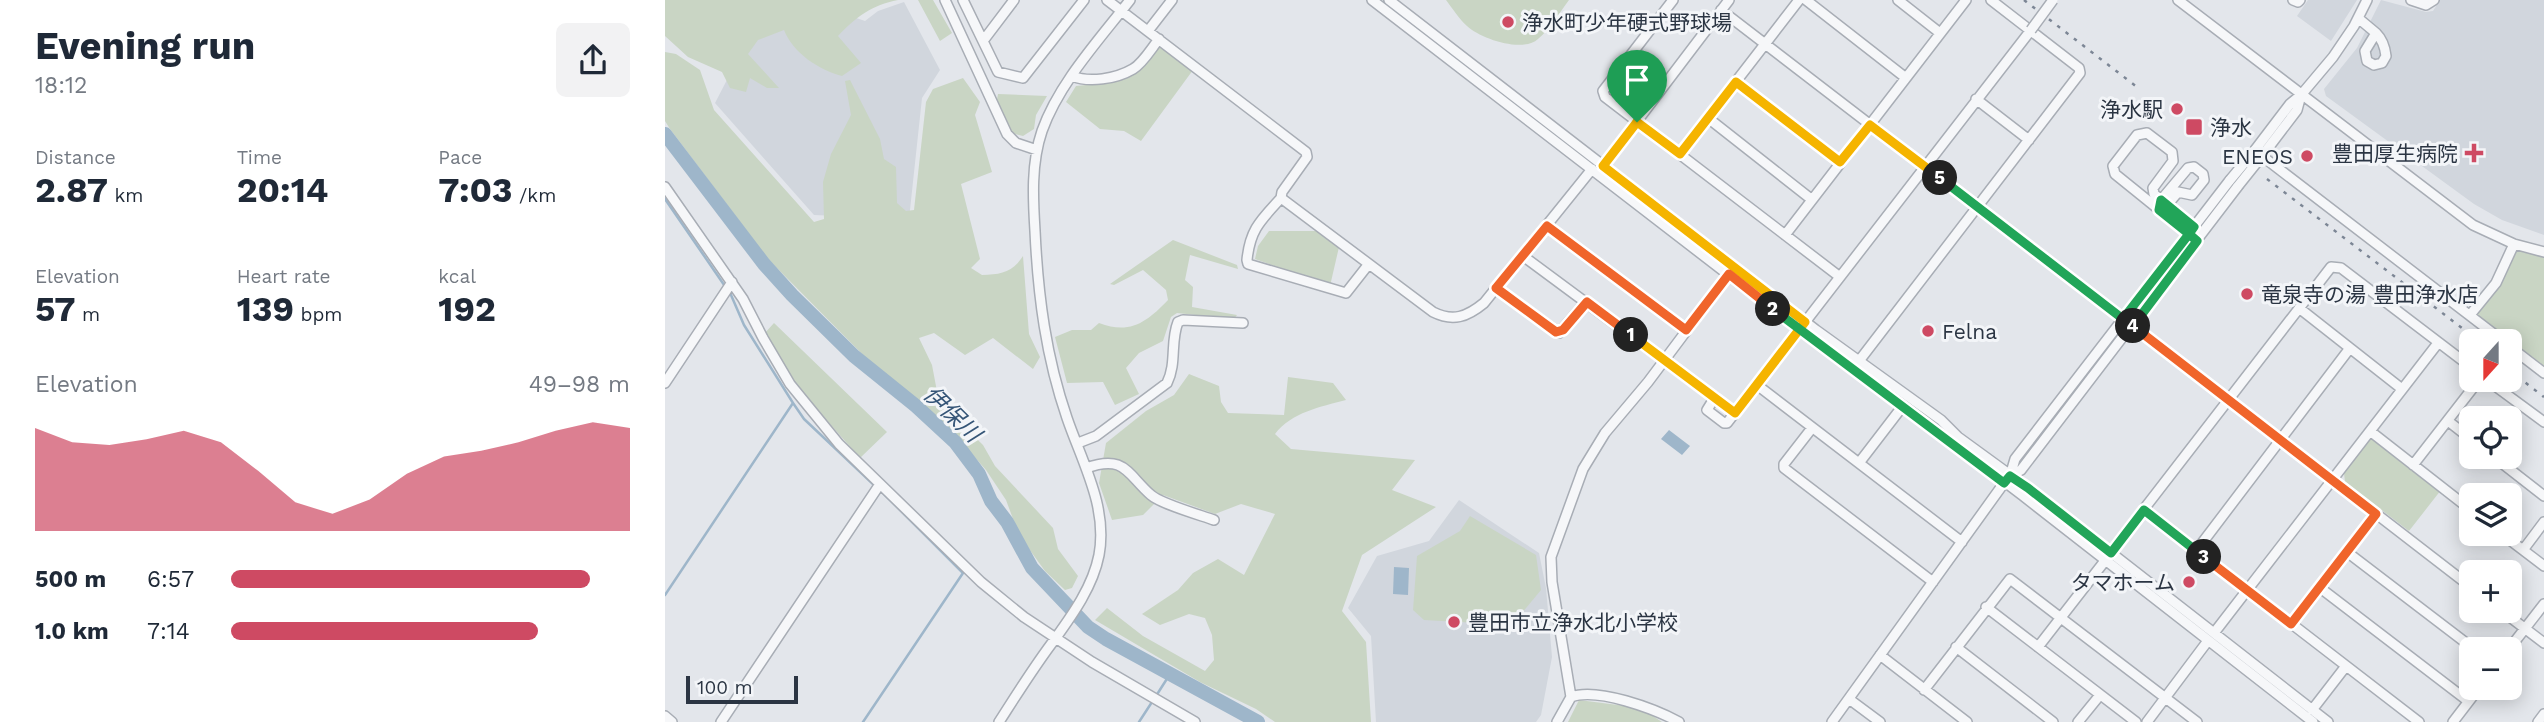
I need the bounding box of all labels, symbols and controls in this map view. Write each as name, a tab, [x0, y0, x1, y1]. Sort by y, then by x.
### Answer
place label: 浄水町少年硬式野球場	[1522, 10, 1732, 35]
marker: 浄水町少年硬式野球場	[1500, 14, 1516, 30]
button: share	[556, 23, 630, 97]
text: Evening run	[35, 24, 255, 68]
pin	[1607, 50, 1667, 122]
icon: arrive	[1618, 61, 1656, 99]
text: 18:12	[35, 72, 87, 99]
place label: 浄水駅	[2100, 97, 2163, 122]
marker: 浄水駅	[2169, 101, 2185, 117]
place label: 浄水	[2210, 115, 2252, 140]
marker: 浄水	[2184, 117, 2204, 137]
place label: 豊田厚生病院	[2332, 141, 2458, 166]
marker: 豊田厚生病院	[2464, 143, 2484, 163]
place label: ENEOS	[2222, 144, 2293, 169]
text: Distance	[35, 146, 116, 169]
text: Time	[237, 146, 282, 169]
text: Pace	[438, 146, 482, 169]
marker: ENEOS	[2299, 148, 2315, 164]
pin: 5	[1923, 160, 1957, 196]
text: 5	[1934, 166, 1945, 189]
text: 2.87	[35, 169, 108, 211]
text: 20:14	[237, 169, 328, 211]
text: 7:03	[438, 169, 513, 211]
text: km	[108, 184, 143, 207]
text: /km	[513, 184, 556, 207]
text: Elevation	[35, 265, 120, 288]
text: Heart rate	[237, 265, 331, 288]
text: kcal	[438, 265, 476, 288]
place label: 竜泉寺の湯 豊田浄水店	[2261, 282, 2478, 307]
marker: 竜泉寺の湯 豊田浄水店	[2239, 286, 2255, 302]
text: 57	[35, 288, 76, 330]
text: 139	[237, 288, 294, 330]
text: 192	[438, 288, 496, 330]
pin: 2	[1755, 292, 1791, 326]
text: 2	[1767, 297, 1778, 320]
text: m	[76, 303, 100, 326]
text: bpm	[294, 303, 342, 326]
pin: 4	[2115, 308, 2151, 344]
text: 4	[2126, 314, 2139, 337]
pin: 1	[1613, 318, 1649, 352]
place label: Felna	[1942, 319, 1997, 344]
text: 1	[1626, 323, 1635, 346]
marker: Felna	[1920, 323, 1936, 339]
north arrow	[2459, 329, 2522, 392]
map controls	[2459, 329, 2522, 700]
text: Elevation	[35, 371, 138, 398]
text: 49–98 m	[529, 371, 630, 398]
water label: 伊保川	[918, 380, 988, 450]
button: locate	[2459, 406, 2522, 469]
button: layers	[2459, 483, 2522, 546]
pin: 3	[2187, 540, 2221, 574]
text: 3	[2198, 545, 2209, 568]
button: +	[2459, 560, 2522, 623]
text: 500 m	[35, 566, 106, 593]
text: 6:57	[147, 566, 194, 593]
place label: タマホーム	[2071, 570, 2175, 595]
marker: タマホーム	[2181, 574, 2197, 590]
place label: 豊田市立浄水北小学校	[1468, 610, 1678, 635]
marker: 豊田市立浄水北小学校	[1446, 614, 1462, 630]
text: 1.0 km	[35, 618, 109, 645]
text: 7:14	[147, 618, 190, 645]
button: −	[2459, 637, 2522, 700]
scale bar	[686, 673, 798, 705]
text: 100 m	[697, 676, 753, 699]

